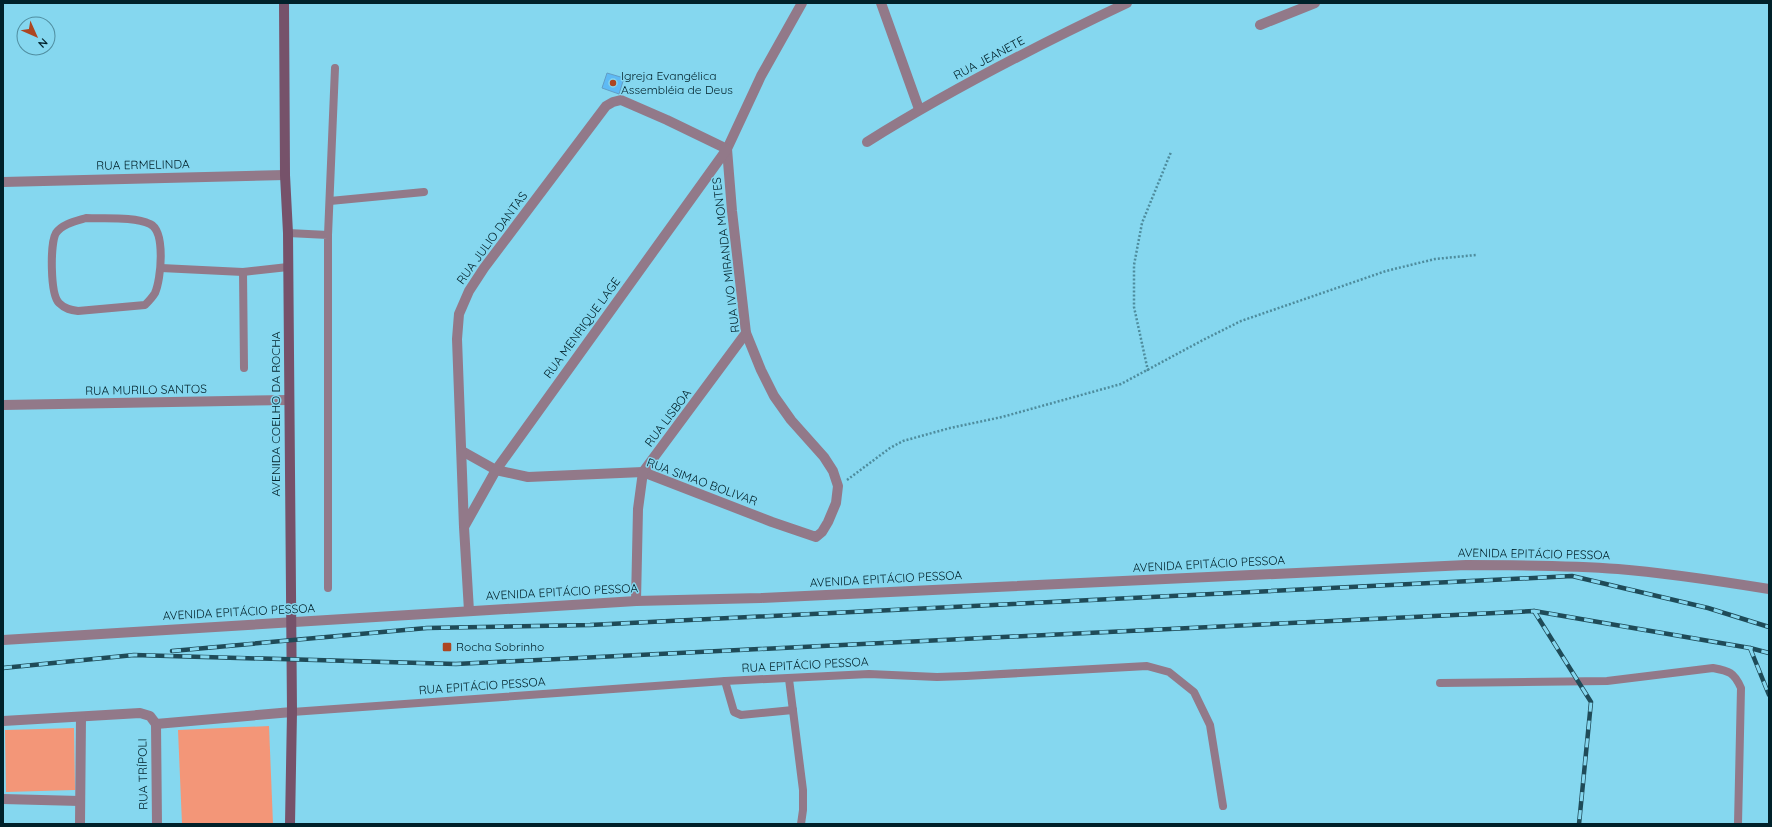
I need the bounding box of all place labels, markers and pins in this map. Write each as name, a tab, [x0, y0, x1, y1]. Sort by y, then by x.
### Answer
place label: Igreja Evangélica Assembléia de Deus	[621, 68, 733, 97]
marker: Igreja Evangélica Assembléia de Deus	[608, 78, 618, 88]
place label: Rocha Sobrinho	[456, 639, 544, 654]
marker: Rocha Sobrinho	[441, 641, 453, 653]

